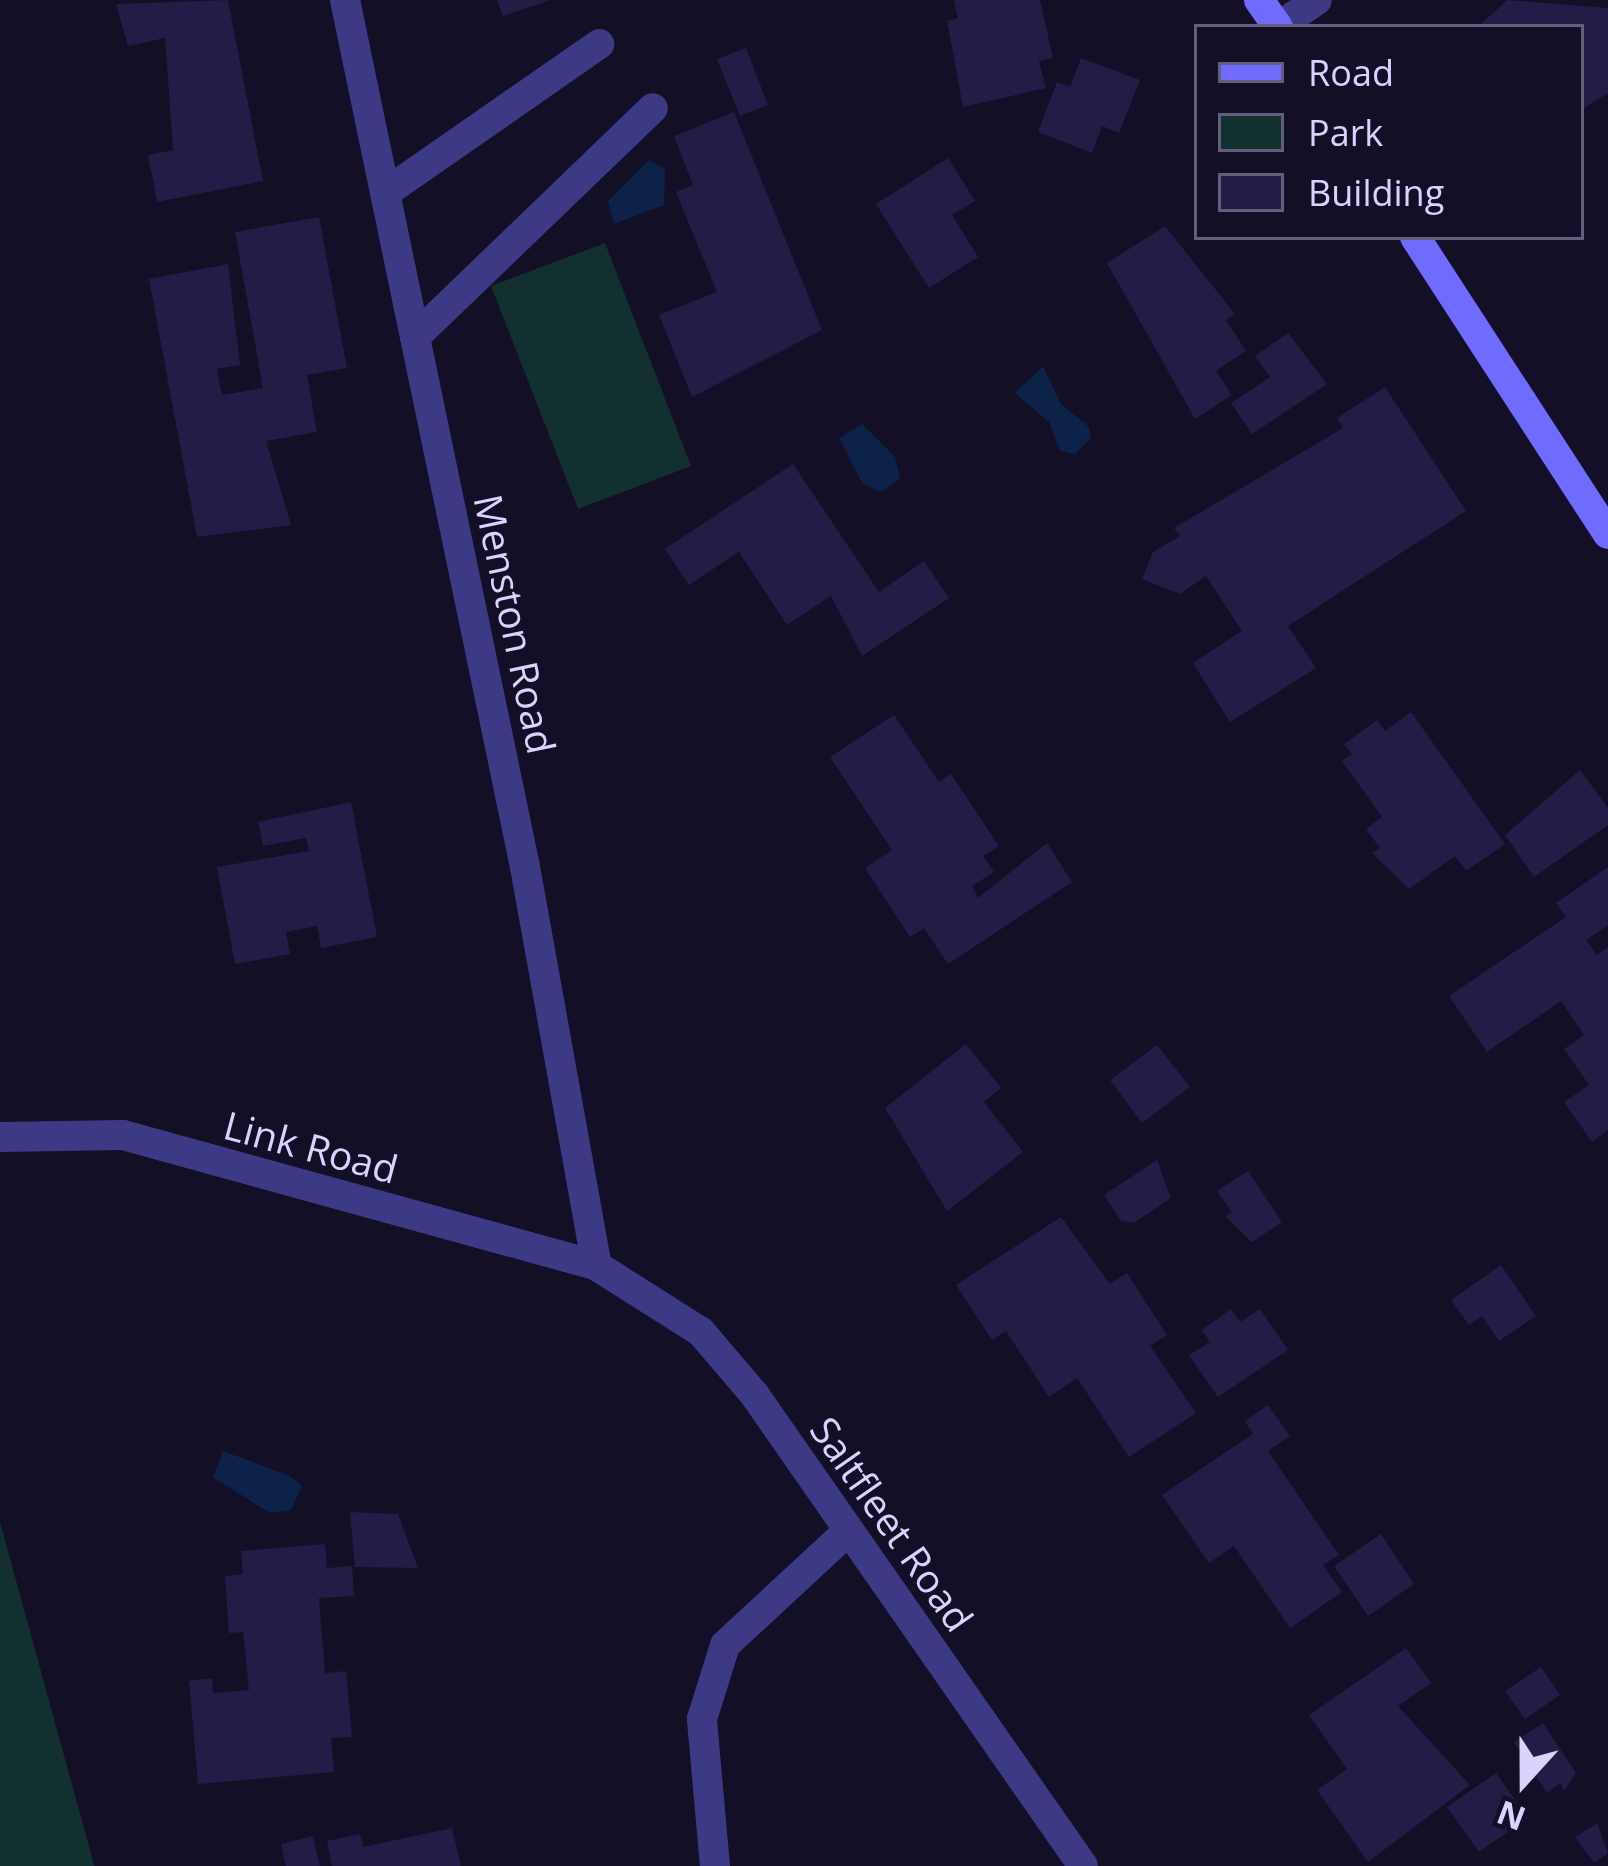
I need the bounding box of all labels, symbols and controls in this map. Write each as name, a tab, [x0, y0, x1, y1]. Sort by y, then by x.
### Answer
legend	[1194, 24, 1584, 240]
text: Road	[1308, 48, 1394, 97]
text: Park	[1308, 108, 1383, 157]
text: Building	[1308, 168, 1444, 217]
street label: Menston Road	[465, 490, 565, 758]
street label: Link Road	[219, 1101, 403, 1193]
street label: Saltfleet Road	[801, 1408, 983, 1640]
north arrow	[1464, 1722, 1584, 1842]
text: N	[1490, 1790, 1532, 1842]

